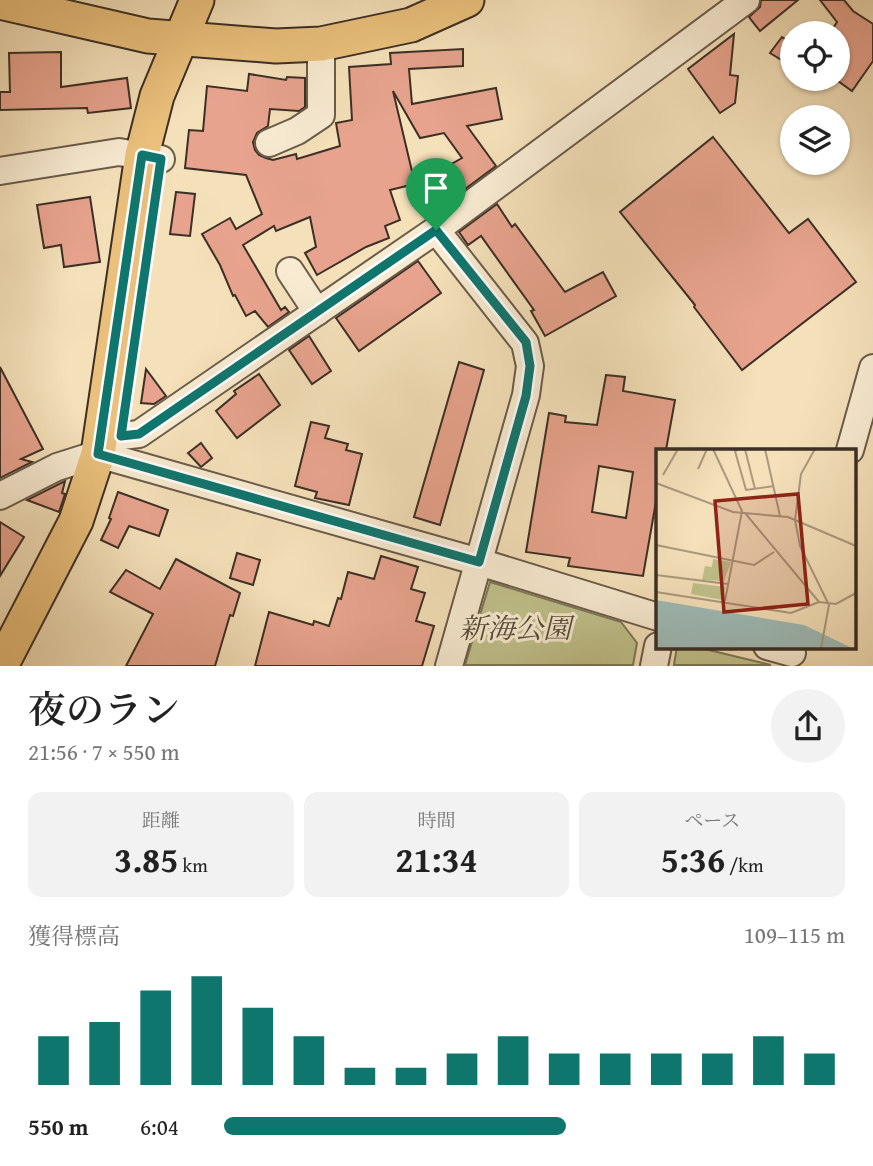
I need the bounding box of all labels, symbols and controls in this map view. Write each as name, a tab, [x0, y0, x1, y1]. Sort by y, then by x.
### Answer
map controls	[780, 21, 850, 175]
button: locate	[780, 21, 850, 91]
button: layers	[780, 105, 850, 175]
pin	[406, 158, 466, 230]
icon: arrive	[417, 169, 455, 207]
inset map	[656, 449, 856, 648]
park label: 新海公園	[459, 607, 575, 648]
text: 夜のラン	[28, 681, 180, 737]
button: share	[771, 689, 845, 763]
text: 21:56 · 7 × 550 m	[28, 735, 180, 768]
text: 距離	[142, 806, 180, 834]
text: 時間	[417, 806, 456, 834]
text: ペース	[684, 806, 740, 834]
text: 3.85	[114, 834, 178, 885]
text: 21:34	[395, 834, 478, 885]
text: 5:36	[661, 834, 725, 885]
text: km	[178, 851, 208, 879]
text: /km	[725, 851, 763, 879]
text: 109–115 m	[744, 918, 845, 951]
text: 獲得標高	[28, 919, 120, 952]
text: 550 m	[28, 1110, 89, 1143]
text: 6:04	[140, 1110, 179, 1143]

